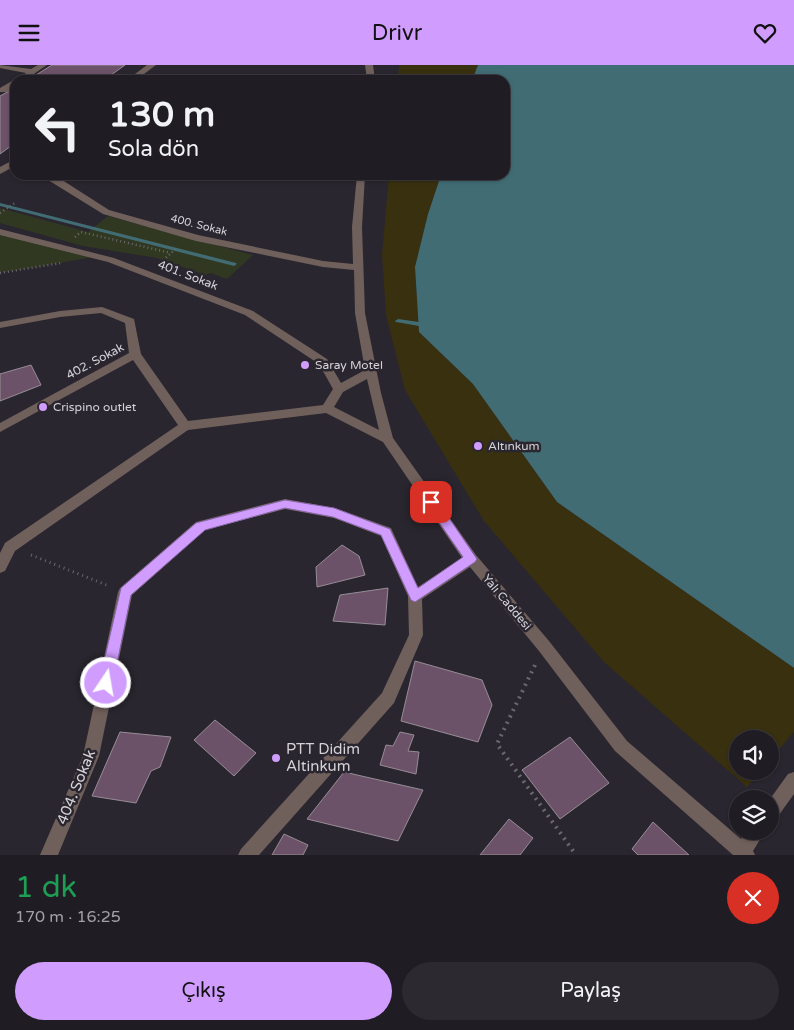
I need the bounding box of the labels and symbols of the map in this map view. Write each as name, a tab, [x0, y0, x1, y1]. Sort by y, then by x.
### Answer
street label: 400. Sokak	[169, 212, 229, 238]
street label: 401. Sokak	[156, 257, 220, 293]
street label: 402. Sokak	[64, 340, 127, 382]
place label: Saray Motel	[315, 358, 383, 372]
marker: Saray Motel	[299, 359, 311, 371]
place label: Crispino outlet	[53, 400, 137, 414]
marker: Crispino outlet	[37, 401, 49, 413]
place label: Altınkum	[488, 439, 540, 453]
marker: Altınkum	[472, 440, 484, 452]
pin	[410, 481, 452, 523]
street label: Yalı Caddesi	[480, 571, 534, 633]
position arrow	[79, 656, 131, 708]
place label: PTT Didim Altinkum	[286, 740, 360, 775]
street label: 404. Sokak	[53, 747, 99, 827]
marker: PTT Didim Altinkum	[270, 752, 282, 764]

